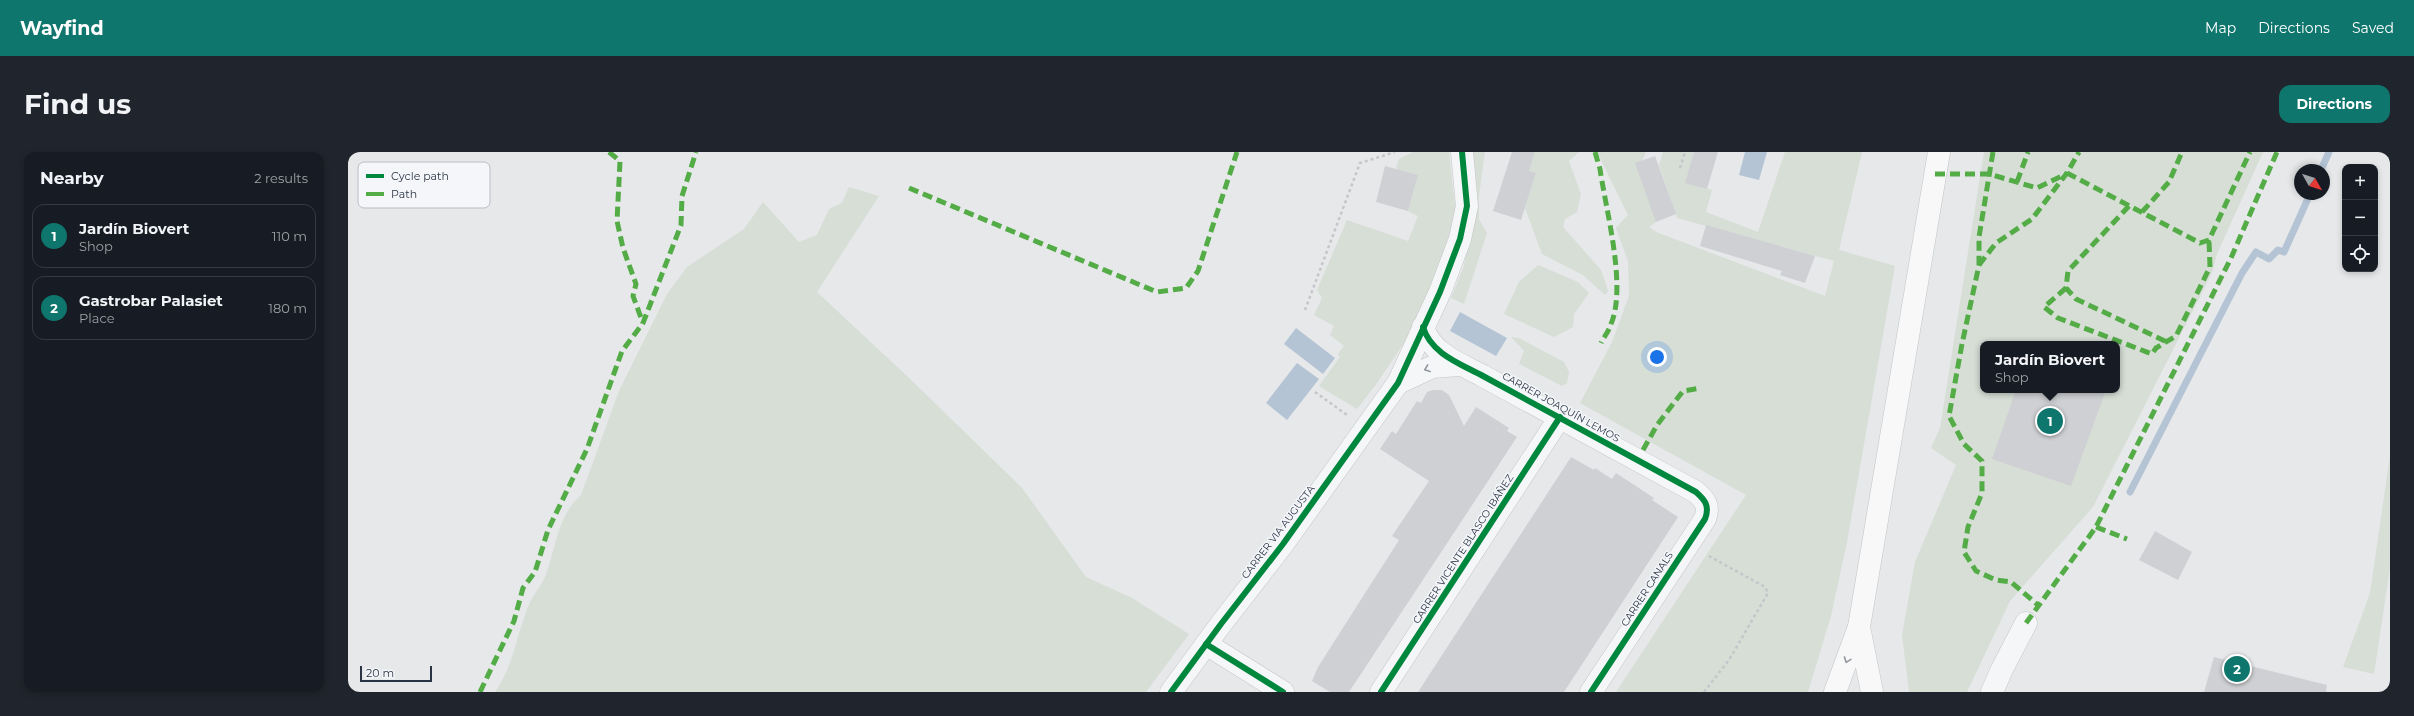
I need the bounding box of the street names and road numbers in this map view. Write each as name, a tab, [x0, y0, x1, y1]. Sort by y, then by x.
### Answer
street label: CARRER JOAQUÍN LEMOS	[1500, 369, 1622, 445]
street label: CARRER VICENTE BLASCO IBÁÑEZ	[1410, 471, 1516, 626]
street label: CARRER VIA AUGUSTA	[1239, 482, 1318, 581]
street label: CARRER CANALS	[1618, 549, 1676, 629]

